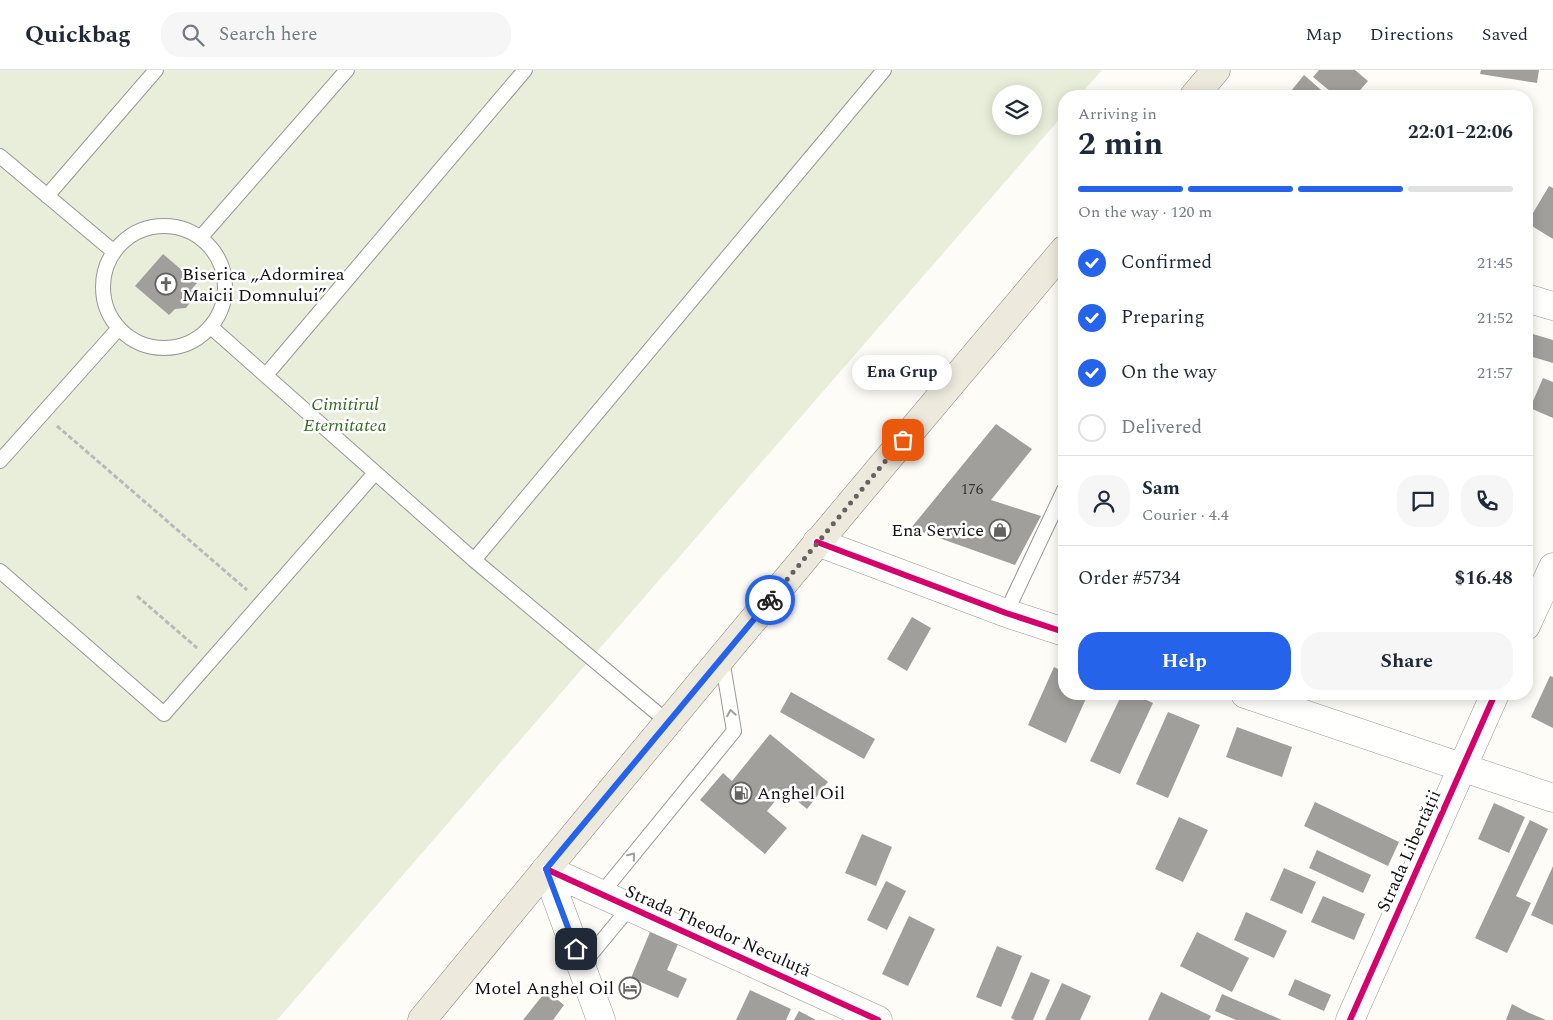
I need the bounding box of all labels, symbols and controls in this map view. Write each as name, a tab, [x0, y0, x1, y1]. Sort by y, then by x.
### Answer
search box	[161, 12, 511, 57]
text: Quickbag	[25, 17, 131, 53]
text: Search here	[219, 20, 318, 49]
icon: search	[179, 21, 207, 49]
text: Map	[1306, 21, 1342, 48]
text: Directions	[1370, 21, 1454, 48]
text: Saved	[1482, 21, 1528, 48]
map controls	[992, 85, 1042, 135]
button: layers	[992, 85, 1042, 135]
text: Arriving in	[1078, 102, 1157, 126]
text: 22:01–22:06	[1408, 118, 1513, 147]
text: 2 min	[1078, 120, 1163, 169]
text: On the way · 120 m	[1078, 200, 1212, 224]
text: Confirmed	[1121, 248, 1212, 277]
icon: check	[1078, 249, 1106, 277]
text: 21:45	[1477, 251, 1513, 275]
place label: Biserica „Adormirea Maicii Domnului”	[182, 261, 345, 309]
church icon: Biserica „Adormirea Maicii Domnului”	[154, 272, 178, 296]
text: Preparing	[1121, 303, 1205, 332]
icon: check	[1078, 304, 1106, 332]
text: 21:52	[1477, 306, 1513, 330]
callout: Ena Grup	[853, 355, 953, 390]
text: On the way	[1121, 358, 1217, 387]
icon: check	[1078, 359, 1106, 387]
text: Ena Grup	[867, 360, 937, 384]
text: 21:57	[1477, 361, 1513, 385]
park label: Cimitirul Eternitatea	[303, 391, 387, 439]
text: Delivered	[1121, 413, 1202, 442]
pin	[882, 419, 924, 461]
icon: bag	[889, 426, 917, 454]
text: Sam	[1142, 474, 1180, 503]
button: person	[1078, 475, 1130, 527]
button: chat	[1397, 475, 1449, 527]
button: phone	[1461, 475, 1513, 527]
house number: 176	[961, 478, 984, 501]
text: Courier · 4.4	[1142, 503, 1229, 527]
place label: Ena Service	[891, 517, 984, 544]
shop icon: Ena Service	[988, 518, 1012, 542]
text: Order #5734	[1078, 564, 1181, 593]
text: $16.48	[1455, 564, 1513, 593]
courier	[745, 575, 795, 625]
icon: bike	[756, 586, 784, 614]
button: Help	[1078, 632, 1291, 690]
button: Share	[1301, 632, 1513, 690]
one-way arrow	[727, 709, 737, 718]
place label: Anghel Oil	[757, 780, 845, 807]
fuel station icon: Anghel Oil	[729, 781, 753, 805]
street label: Strada Libertății	[1370, 785, 1448, 917]
one-way arrow	[626, 853, 635, 862]
street label: Strada Theodor Neculuță	[621, 878, 815, 984]
pin	[555, 928, 597, 970]
icon: home	[562, 935, 590, 963]
place label: Motel Anghel Oil	[474, 975, 614, 1002]
hotel icon: Motel Anghel Oil	[618, 976, 642, 1000]

